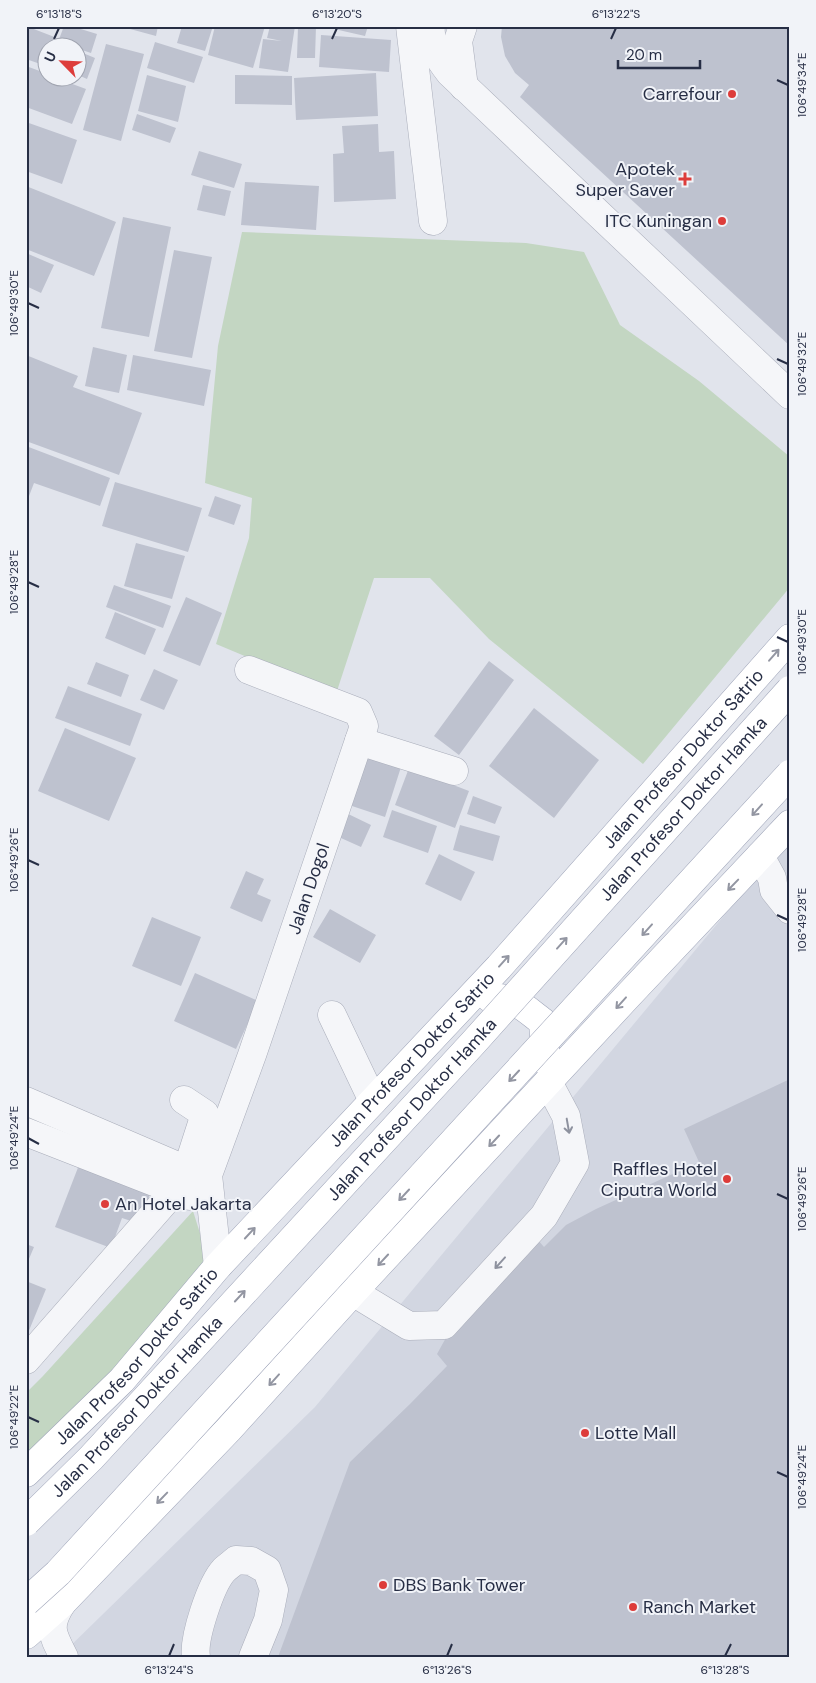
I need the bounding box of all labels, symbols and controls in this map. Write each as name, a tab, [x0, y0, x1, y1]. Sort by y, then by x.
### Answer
text: 6°13'18"S	[36, 6, 82, 22]
text: 6°13'20"S	[312, 6, 362, 22]
text: 6°13'22"S	[592, 6, 640, 22]
north arrow	[38, 38, 88, 88]
scale bar	[618, 38, 701, 70]
text: 20 m	[626, 45, 662, 65]
text: U	[40, 49, 60, 65]
text: 106°49'34"E	[794, 52, 810, 117]
place label: Carrefour	[643, 82, 722, 106]
marker: Carrefour	[726, 88, 738, 100]
place label: Apotek Super Saver	[575, 157, 675, 202]
marker: Apotek Super Saver	[679, 173, 691, 185]
place label: ITC Kuningan	[605, 209, 712, 233]
marker: ITC Kuningan	[716, 215, 728, 227]
text: 106°49'30"E	[6, 270, 22, 336]
text: 106°49'32"E	[794, 331, 810, 396]
text: 106°49'28"E	[6, 549, 22, 614]
text: 106°49'30"E	[794, 609, 810, 675]
one-way arrow	[768, 649, 780, 662]
street label: Jalan Profesor Doktor Satrio	[597, 664, 769, 854]
street label: Jalan Profesor Doktor Hamka	[594, 711, 773, 906]
one-way arrow	[751, 803, 763, 816]
text: 106°49'26"E	[6, 827, 22, 893]
street label: Jalan Dogol	[282, 840, 335, 937]
one-way arrow	[727, 879, 739, 891]
text: 106°49'28"E	[794, 887, 810, 952]
one-way arrow	[641, 923, 653, 936]
one-way arrow	[556, 937, 568, 950]
one-way arrow	[498, 954, 510, 967]
street label: Jalan Profesor Doktor Satrio	[324, 967, 500, 1152]
one-way arrow	[615, 996, 627, 1009]
street label: Jalan Profesor Doktor Hamka	[322, 1013, 502, 1206]
one-way arrow	[508, 1069, 520, 1082]
text: 106°49'24"E	[6, 1105, 22, 1170]
one-way arrow	[564, 1118, 574, 1134]
one-way arrow	[488, 1134, 500, 1147]
place label: Raffles Hotel Ciputra World	[601, 1157, 717, 1202]
text: 106°49'26"E	[794, 1166, 810, 1232]
marker: Raffles Hotel Ciputra World	[721, 1173, 733, 1185]
one-way arrow	[398, 1189, 410, 1202]
place label: An Hotel Jakarta	[115, 1192, 252, 1216]
marker: An Hotel Jakarta	[99, 1198, 111, 1210]
one-way arrow	[244, 1226, 256, 1239]
one-way arrow	[377, 1253, 389, 1266]
one-way arrow	[494, 1257, 506, 1270]
street label: Jalan Profesor Doktor Satrio	[50, 1263, 224, 1450]
one-way arrow	[234, 1290, 246, 1302]
street label: Jalan Profesor Doktor Hamka	[46, 1311, 228, 1503]
one-way arrow	[268, 1373, 280, 1386]
text: 106°49'22"E	[6, 1385, 22, 1449]
place label: Lotte Mall	[595, 1421, 676, 1445]
marker: Lotte Mall	[579, 1427, 591, 1439]
text: 106°49'24"E	[794, 1444, 810, 1509]
one-way arrow	[156, 1492, 168, 1504]
place label: DBS Bank Tower	[393, 1573, 526, 1597]
marker: DBS Bank Tower	[377, 1579, 389, 1591]
place label: Ranch Market	[643, 1595, 756, 1619]
marker: Ranch Market	[627, 1601, 639, 1613]
text: 6°13'24"S	[145, 1662, 193, 1678]
text: 6°13'26"S	[422, 1662, 472, 1678]
text: 6°13'28"S	[701, 1662, 749, 1678]

